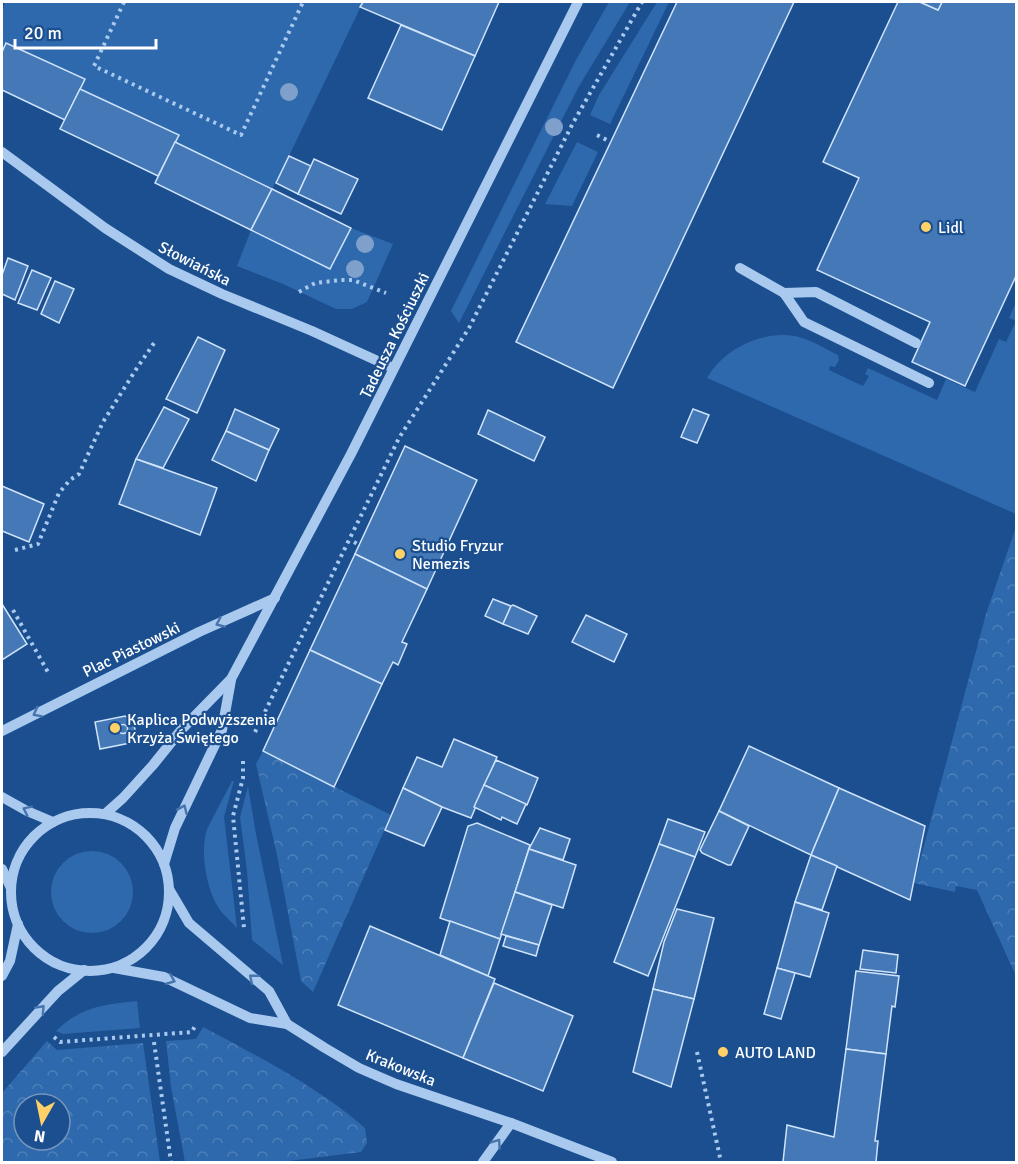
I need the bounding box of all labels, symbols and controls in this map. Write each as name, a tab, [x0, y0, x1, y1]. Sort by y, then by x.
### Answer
scale bar	[15, 12, 156, 50]
text: 20 m	[24, 22, 62, 44]
place label: Lidl	[938, 218, 964, 238]
marker: Lidl	[919, 220, 933, 234]
street label: Słowiańska	[155, 237, 234, 291]
street label: Tadeusza Kościuszki	[356, 269, 434, 402]
place label: Studio Fryzur Nemezis	[412, 536, 503, 574]
marker: Studio Fryzur Nemezis	[393, 547, 407, 561]
one-way arrow	[216, 616, 227, 628]
street label: Plac Piastowski	[79, 618, 183, 682]
one-way arrow	[32, 706, 43, 717]
place label: Kaplica Podwyższenia Krzyża Świętego	[127, 710, 276, 748]
marker: Kaplica Podwyższenia Krzyża Świętego	[108, 721, 122, 735]
one-way arrow	[176, 804, 188, 815]
one-way arrow	[22, 805, 33, 817]
one-way arrow	[164, 973, 175, 985]
one-way arrow	[249, 974, 260, 985]
one-way arrow	[33, 1005, 44, 1016]
place label: AUTO LAND	[735, 1043, 816, 1063]
street label: Krakowska	[363, 1045, 439, 1091]
marker: AUTO LAND	[716, 1045, 730, 1059]
north arrow	[12, 1092, 72, 1152]
text: N	[33, 1125, 47, 1147]
one-way arrow	[490, 1138, 501, 1149]

